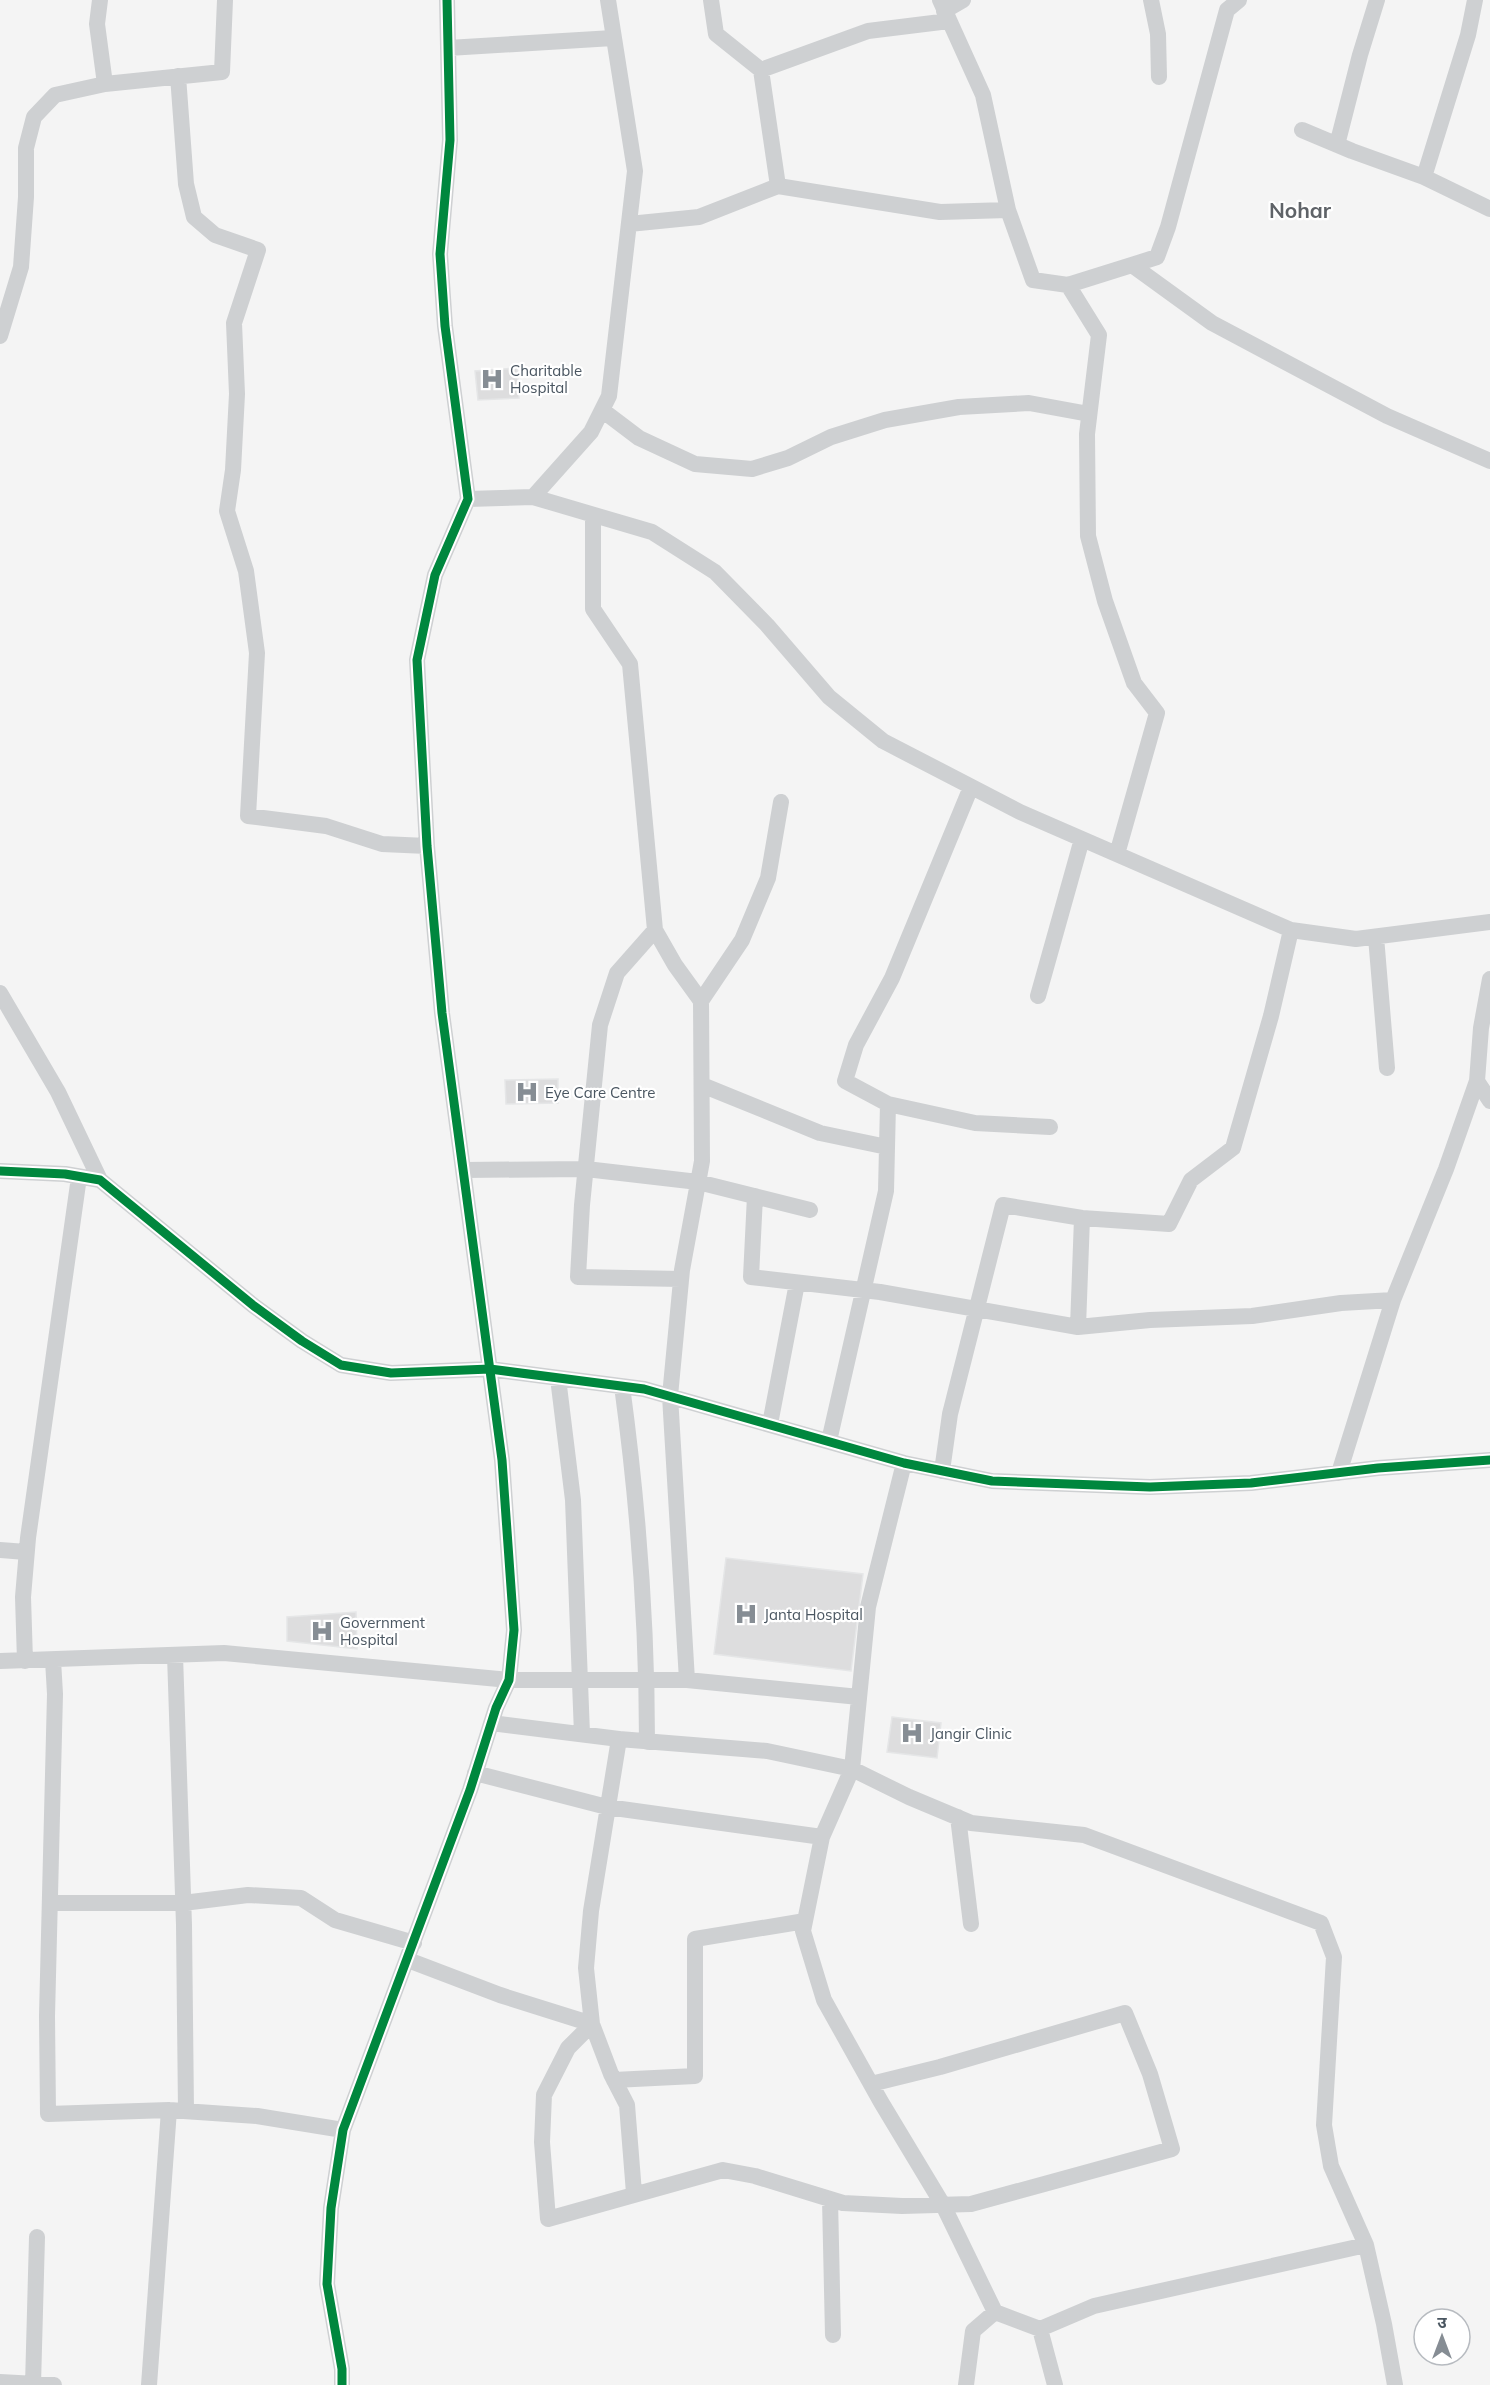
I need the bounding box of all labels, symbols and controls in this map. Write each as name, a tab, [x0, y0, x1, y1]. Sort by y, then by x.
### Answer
district label: Nohar	[1269, 197, 1332, 223]
place label: Charitable Hospital	[510, 361, 582, 397]
hospital icon: Charitable Hospital	[479, 366, 505, 392]
hospital icon: Eye Care Centre	[514, 1079, 540, 1105]
place label: Eye Care Centre	[545, 1083, 656, 1102]
hospital icon: Janta Hospital	[733, 1601, 759, 1627]
place label: Janta Hospital	[764, 1605, 863, 1624]
place label: Government Hospital	[340, 1613, 425, 1649]
hospital icon: Government Hospital	[309, 1618, 335, 1644]
hospital icon: Jangir Clinic	[899, 1720, 925, 1746]
place label: Jangir Clinic	[930, 1724, 1012, 1743]
north arrow	[1412, 2307, 1472, 2367]
text: उ	[1437, 2312, 1447, 2332]

